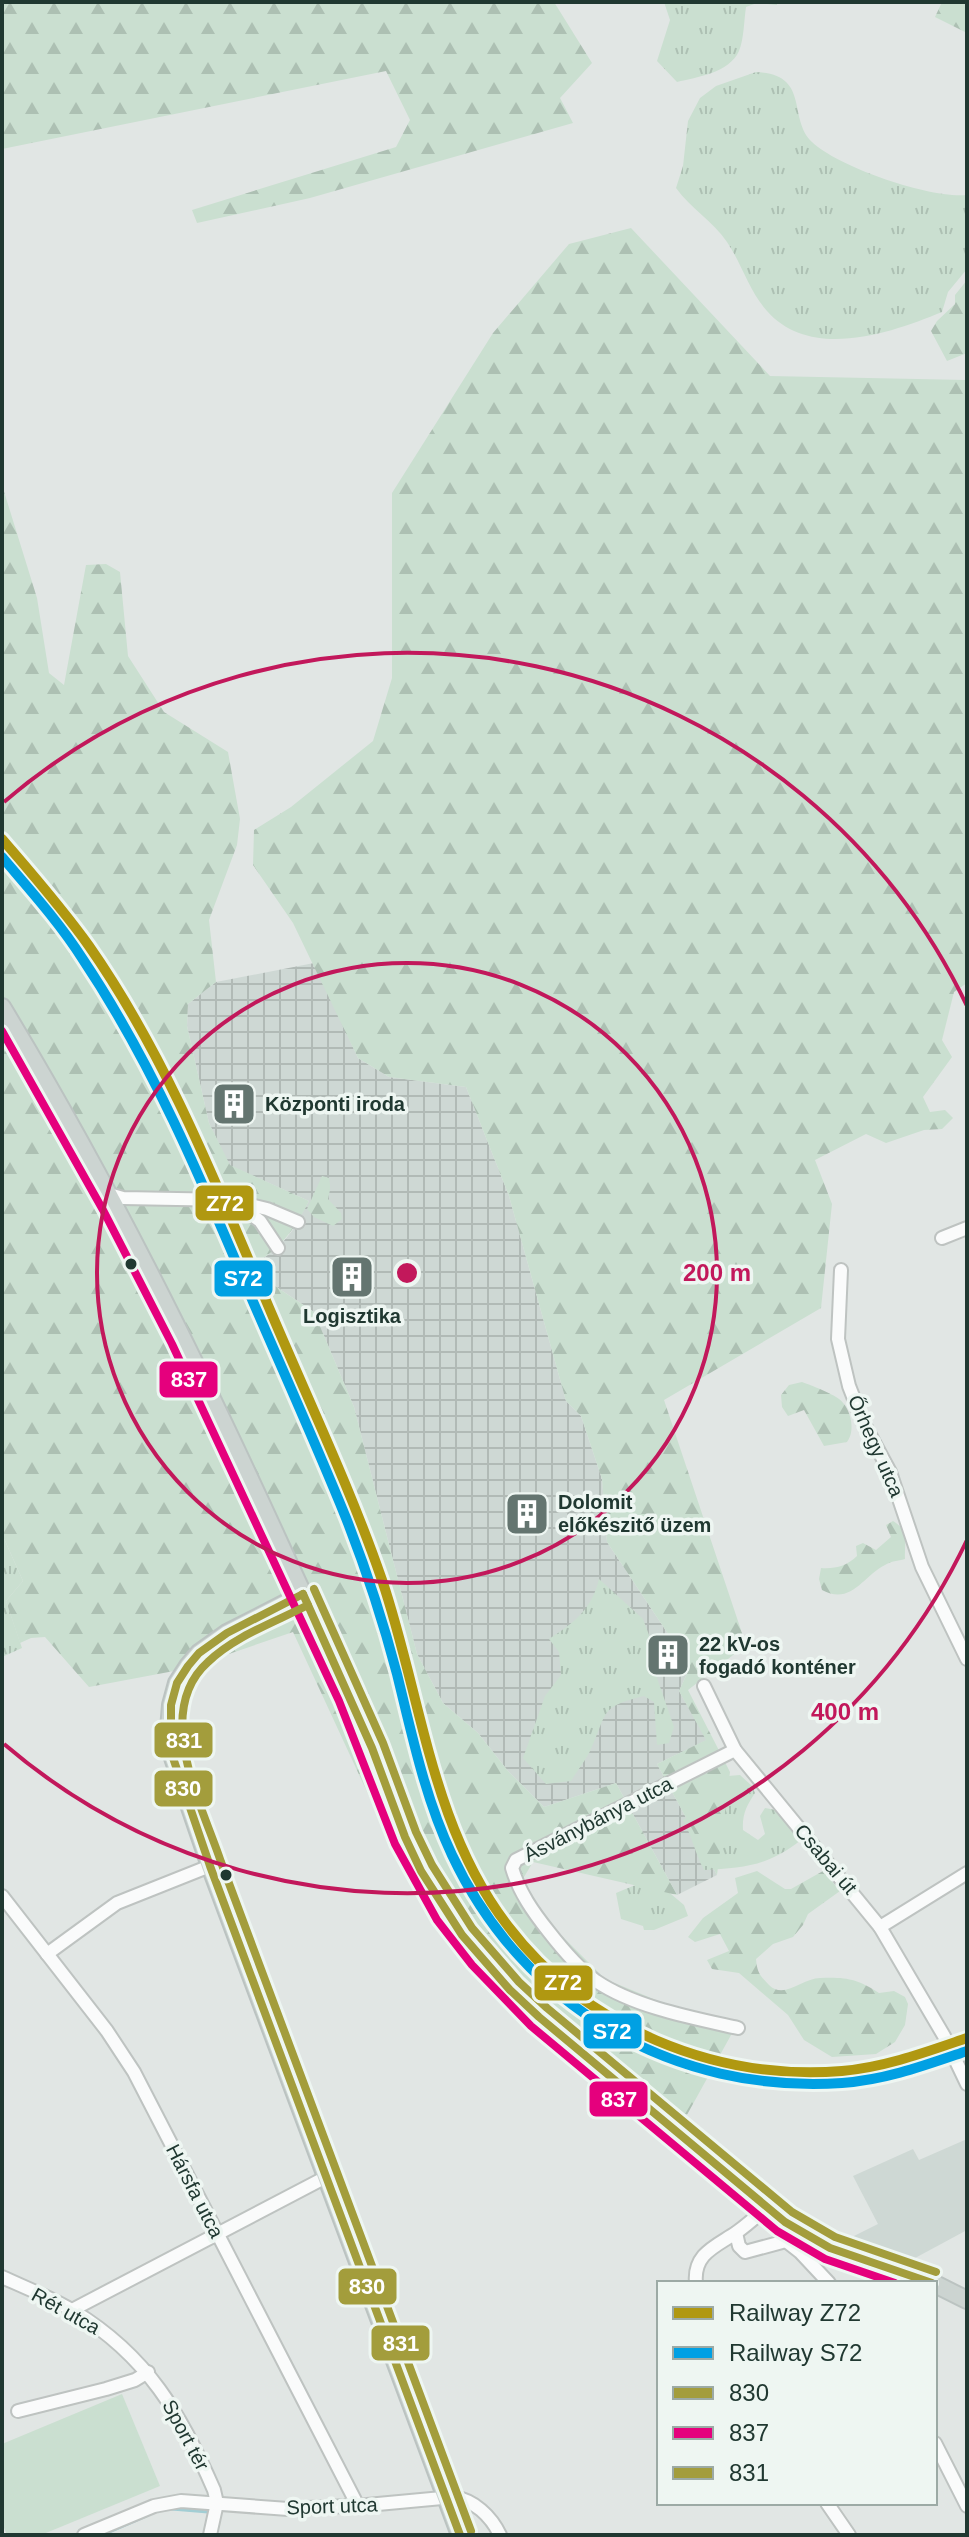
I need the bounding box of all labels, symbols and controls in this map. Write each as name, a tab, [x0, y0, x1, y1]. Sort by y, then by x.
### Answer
building icon: Központi iroda	[210, 1080, 258, 1128]
place label: Központi iroda	[265, 1093, 406, 1115]
line badge: Z72	[194, 1184, 255, 1222]
text: Z72	[206, 1191, 244, 1216]
building icon: Logisztika	[328, 1253, 376, 1301]
unlabelled marker	[123, 1256, 139, 1272]
line badge: S72	[213, 1259, 274, 1298]
centre of rings	[393, 1259, 421, 1287]
text: 200 m	[683, 1259, 751, 1286]
text: S72	[223, 1266, 263, 1291]
place label: Logisztika	[303, 1305, 402, 1327]
line badge: 837	[158, 1360, 219, 1399]
text: 837	[171, 1367, 207, 1392]
street label: Őrhegy utca	[844, 1392, 909, 1501]
building icon: Dolomit előkészitő üzem	[503, 1490, 551, 1538]
place label: Dolomit előkészitő üzem	[558, 1491, 711, 1536]
building icon: 22 kV-os fogadó konténer	[644, 1631, 692, 1679]
place label: 22 kV-os fogadó konténer	[699, 1633, 856, 1678]
text: 400 m	[811, 1698, 879, 1725]
line badge: 831	[153, 1721, 214, 1759]
text: 831	[166, 1728, 202, 1753]
line badge: 830	[153, 1769, 214, 1808]
street label: Ásványbánya utca	[520, 1772, 677, 1866]
text: 830	[165, 1776, 201, 1801]
street label: Csabai út	[790, 1820, 862, 1899]
unlabelled marker	[218, 1867, 234, 1883]
line badge: Z72	[533, 1964, 594, 2002]
text: Z72	[544, 1970, 582, 1995]
line badge: S72	[582, 2012, 643, 2050]
text: S72	[592, 2019, 632, 2044]
line badge: 837	[588, 2080, 649, 2118]
text: 837	[601, 2087, 637, 2112]
street label: Hársfa utca	[162, 2140, 228, 2242]
line badge: 830	[337, 2267, 398, 2306]
text: 830	[349, 2274, 385, 2299]
legend	[657, 2281, 937, 2505]
street label: Rét utca	[28, 2283, 105, 2339]
text: Railway Z72	[729, 2299, 861, 2326]
line badge: 831	[370, 2324, 431, 2362]
text: 831	[383, 2331, 419, 2356]
text: Railway S72	[729, 2339, 862, 2366]
text: 830	[729, 2379, 769, 2406]
street label: Sport tér	[158, 2396, 214, 2474]
text: 837	[729, 2419, 769, 2446]
text: 831	[729, 2459, 769, 2486]
street label: Sport utca	[286, 2493, 379, 2519]

